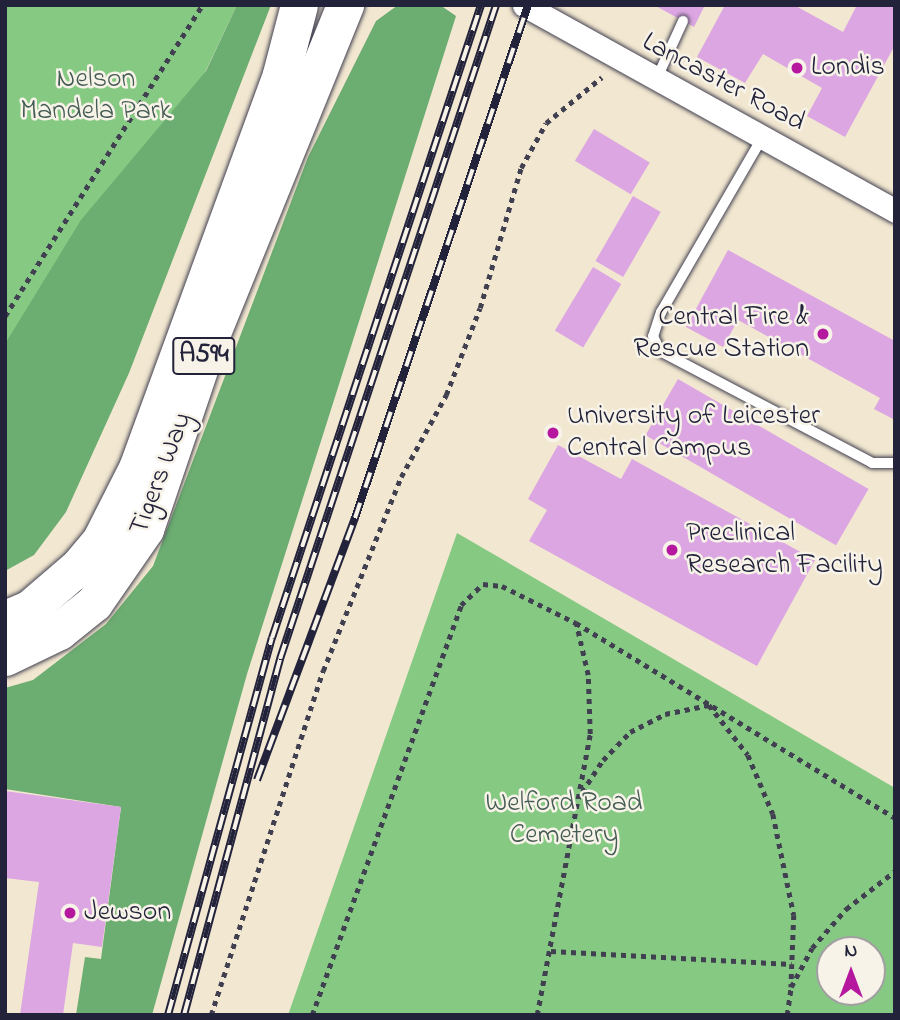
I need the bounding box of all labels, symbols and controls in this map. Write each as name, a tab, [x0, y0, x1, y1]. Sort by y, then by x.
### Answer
street label: Lancaster Road	[636, 26, 810, 140]
place label: Londis	[811, 51, 885, 85]
marker: Londis	[789, 60, 805, 76]
park label: Nelson Mandela Park	[20, 63, 172, 129]
place label: Central Fire & Rescue Station	[633, 301, 809, 367]
marker: Central Fire & Rescue Station	[815, 326, 831, 342]
road number: A594	[171, 334, 237, 378]
place label: University of Leicester Central Campus	[567, 400, 820, 466]
street label: Tigers Way	[123, 408, 201, 540]
marker: University of Leicester Central Campus	[545, 425, 561, 441]
place label: Preclinical Research Facility	[686, 517, 883, 583]
marker: Preclinical Research Facility	[664, 542, 680, 558]
park label: Welford Road Cemetery	[485, 787, 643, 853]
place label: Jewson	[84, 896, 171, 930]
marker: Jewson	[62, 905, 78, 921]
north arrow	[816, 936, 886, 1006]
text: N	[845, 938, 857, 965]

